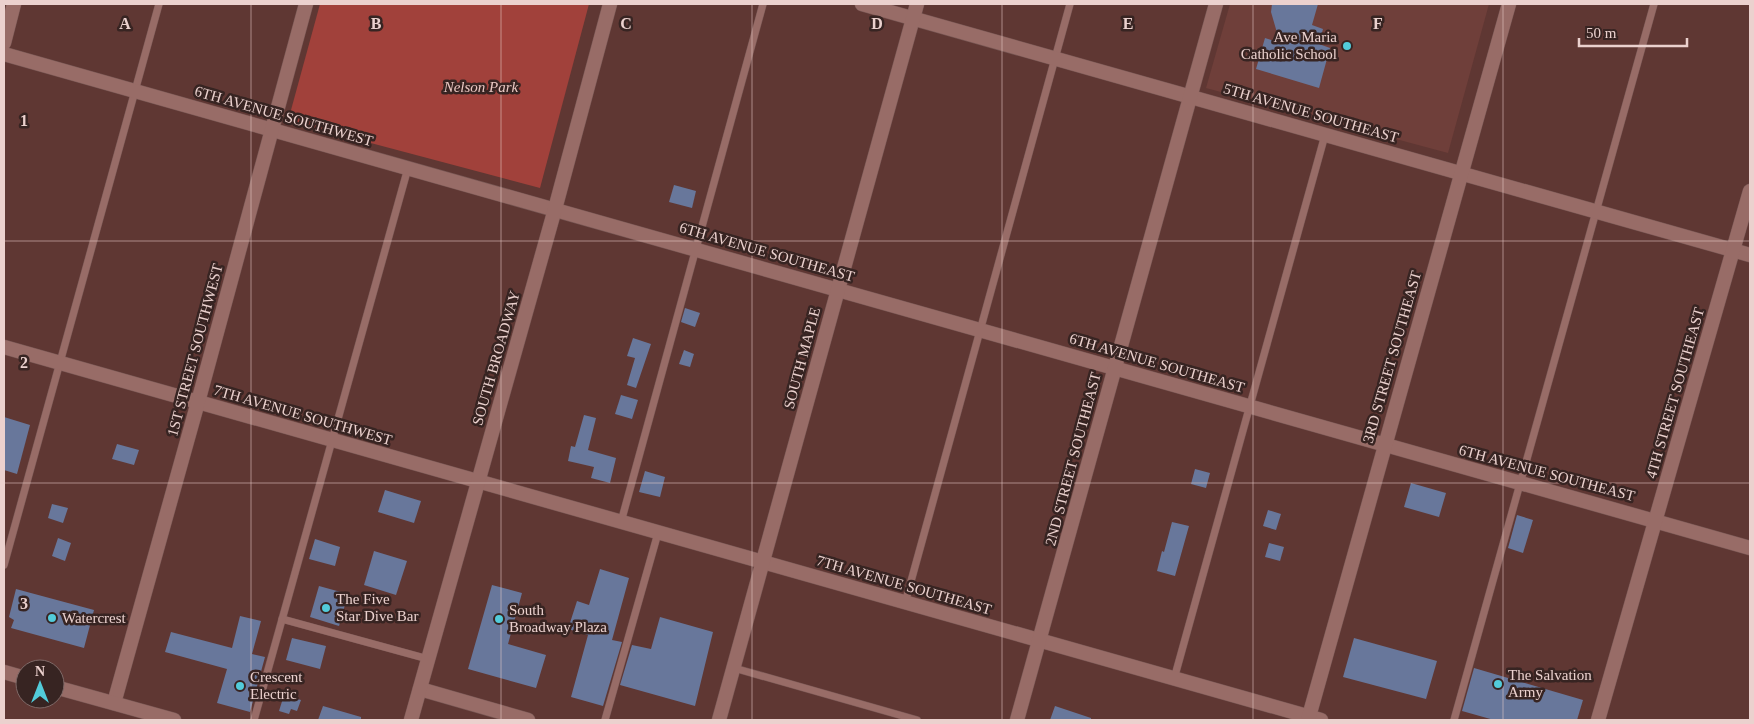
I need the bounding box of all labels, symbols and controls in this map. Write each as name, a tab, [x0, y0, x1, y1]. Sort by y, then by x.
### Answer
text: A	[119, 15, 131, 32]
text: B	[371, 15, 382, 32]
text: C	[620, 15, 632, 32]
text: D	[871, 15, 883, 32]
text: E	[1123, 15, 1133, 32]
text: F	[1373, 15, 1383, 32]
scale bar	[1579, 15, 1686, 47]
text: 50 m	[1586, 25, 1617, 41]
place label: Ave Maria Catholic School	[1241, 29, 1337, 62]
marker: Ave Maria Catholic School	[1341, 40, 1353, 52]
park label: Nelson Park	[443, 79, 519, 95]
street label: 5TH AVENUE SOUTHEAST	[1222, 80, 1400, 146]
street label: 6TH AVENUE SOUTHWEST	[193, 83, 375, 149]
text: 1	[20, 112, 28, 129]
street label: 6TH AVENUE SOUTHEAST	[678, 219, 856, 285]
street label: 1ST STREET SOUTHWEST	[164, 262, 226, 438]
street label: 3RD STREET SOUTHEAST	[1360, 269, 1424, 445]
street label: SOUTH BROADWAY	[469, 289, 523, 427]
street label: SOUTH MAPLE	[781, 305, 823, 411]
street label: 4TH STREET SOUTHEAST	[1643, 306, 1707, 480]
street label: 6TH AVENUE SOUTHEAST	[1068, 330, 1246, 396]
text: 2	[20, 354, 28, 371]
street label: 2ND STREET SOUTHEAST	[1042, 371, 1104, 547]
street label: 7TH AVENUE SOUTHWEST	[212, 382, 394, 448]
street label: 6TH AVENUE SOUTHEAST	[1457, 442, 1637, 504]
street label: 7TH AVENUE SOUTHEAST	[815, 552, 993, 618]
place label: The Five Star Dive Bar	[336, 591, 418, 624]
text: 3	[20, 595, 28, 612]
marker: The Five Star Dive Bar	[320, 602, 332, 614]
place label: South Broadway Plaza	[509, 602, 607, 635]
place label: Watercrest	[62, 610, 127, 626]
marker: Watercrest	[46, 612, 58, 624]
marker: South Broadway Plaza	[493, 613, 505, 625]
north arrow	[15, 659, 65, 709]
text: N	[35, 664, 45, 679]
place label: The Salvation Army	[1508, 667, 1592, 700]
place label: Crescent Electric	[250, 669, 303, 702]
marker: The Salvation Army	[1492, 678, 1504, 690]
marker: Crescent Electric	[234, 680, 246, 692]

